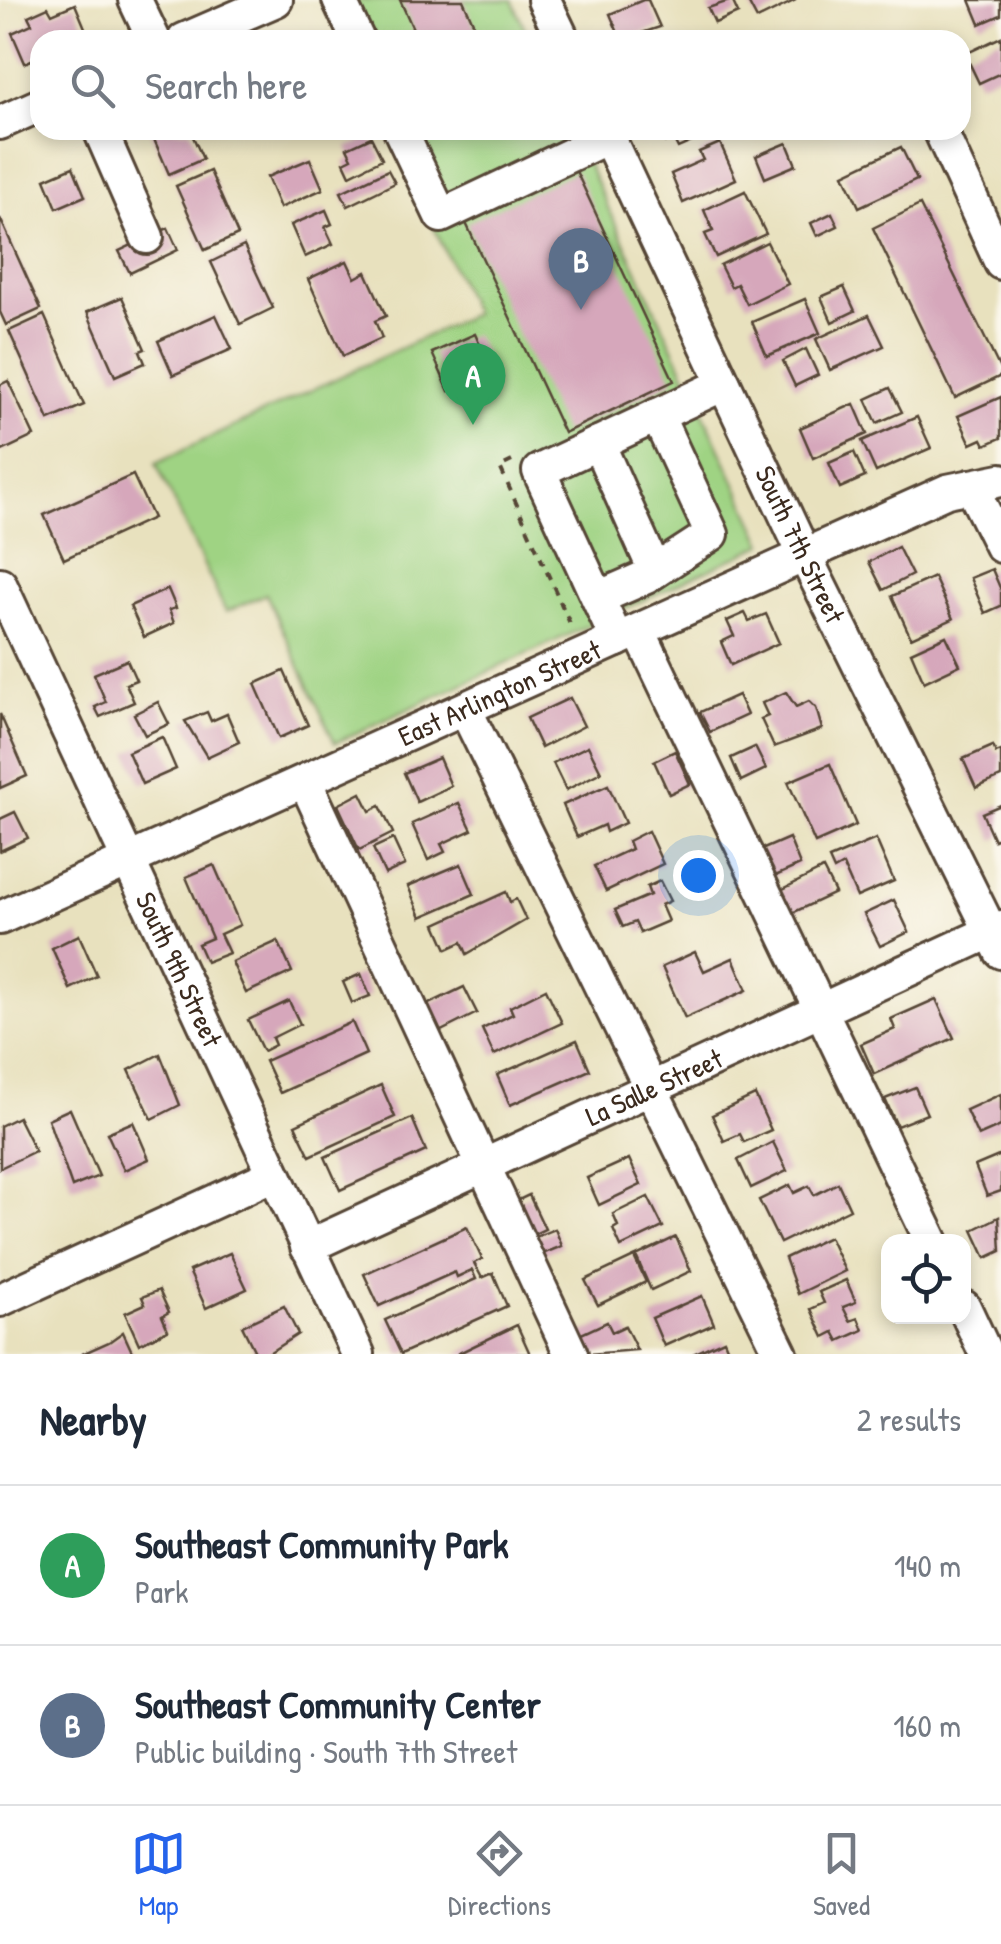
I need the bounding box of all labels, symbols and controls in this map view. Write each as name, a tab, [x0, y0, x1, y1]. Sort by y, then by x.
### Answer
search box	[30, 30, 971, 140]
icon: search	[65, 58, 120, 113]
text: Search here	[145, 59, 307, 111]
pin: B	[548, 228, 614, 310]
pin: A	[440, 342, 506, 425]
street label: South 7th Street	[746, 460, 854, 630]
street label: East Arlington Street	[392, 630, 607, 755]
your location	[673, 850, 724, 901]
street label: South 9th Street	[127, 886, 232, 1053]
street label: La Salle Street	[579, 1039, 729, 1135]
map controls	[881, 1234, 971, 1324]
button: locate	[881, 1234, 971, 1324]
text: Nearby	[40, 1391, 147, 1448]
text: 2 results	[857, 1398, 961, 1441]
text: Southeast Community Park	[135, 1518, 509, 1570]
text: A	[65, 1544, 80, 1587]
text: 140 m	[894, 1544, 961, 1587]
text: Park	[135, 1570, 189, 1613]
text: Southeast Community Center	[135, 1678, 541, 1730]
text: B	[64, 1704, 81, 1747]
text: 160 m	[893, 1704, 961, 1747]
text: Public building · South 7th Street	[135, 1730, 517, 1773]
tab: Map	[131, 1826, 186, 1924]
tab: Directions	[448, 1826, 551, 1924]
tab: Saved	[813, 1826, 870, 1924]

